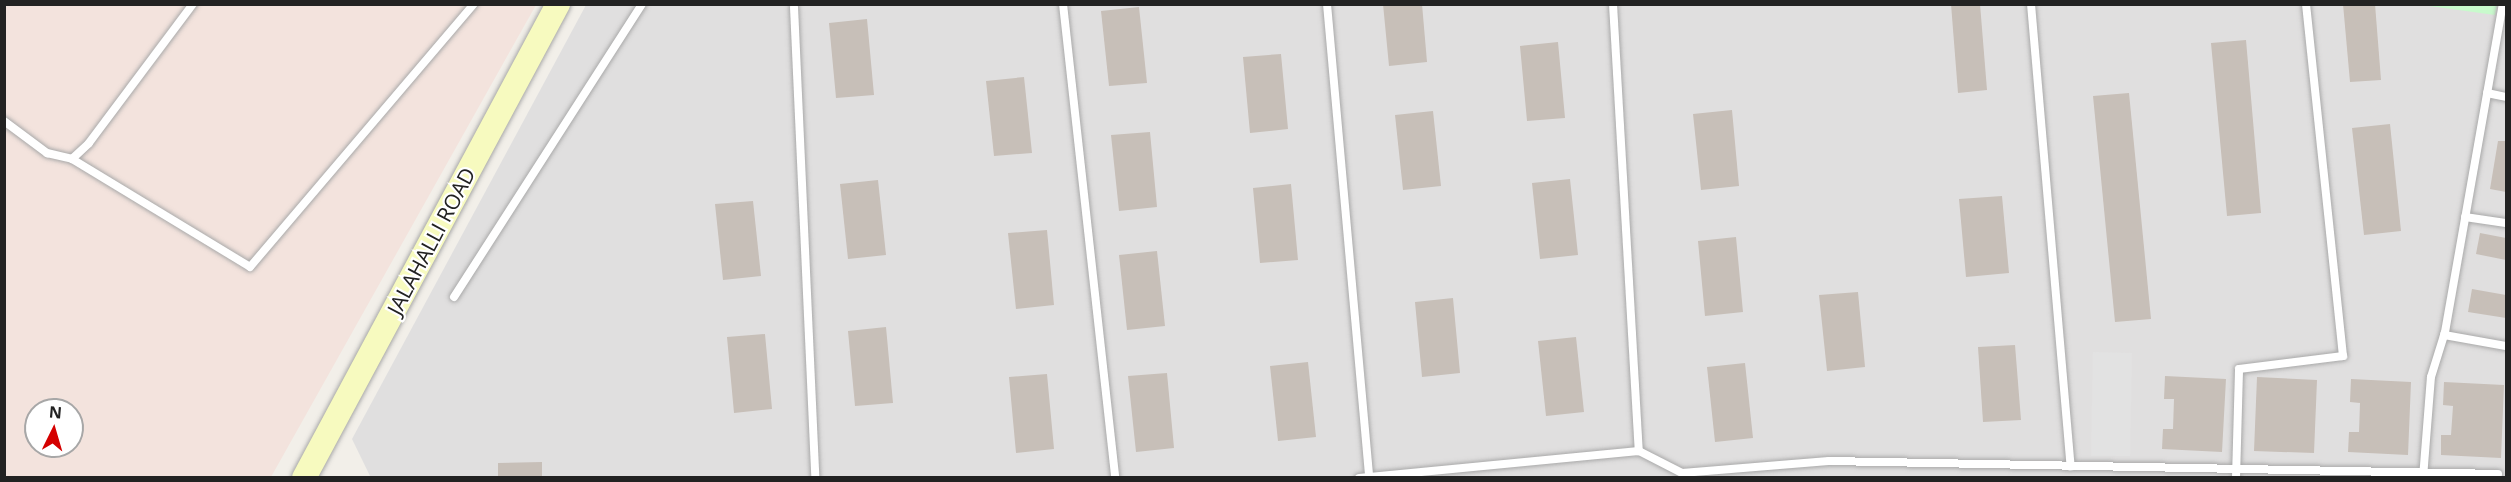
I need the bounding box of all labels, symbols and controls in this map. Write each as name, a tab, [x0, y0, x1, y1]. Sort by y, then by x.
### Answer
street label: JALAHALLI ROAD	[382, 163, 480, 319]
north arrow	[24, 398, 84, 458]
text: N	[48, 401, 63, 424]

